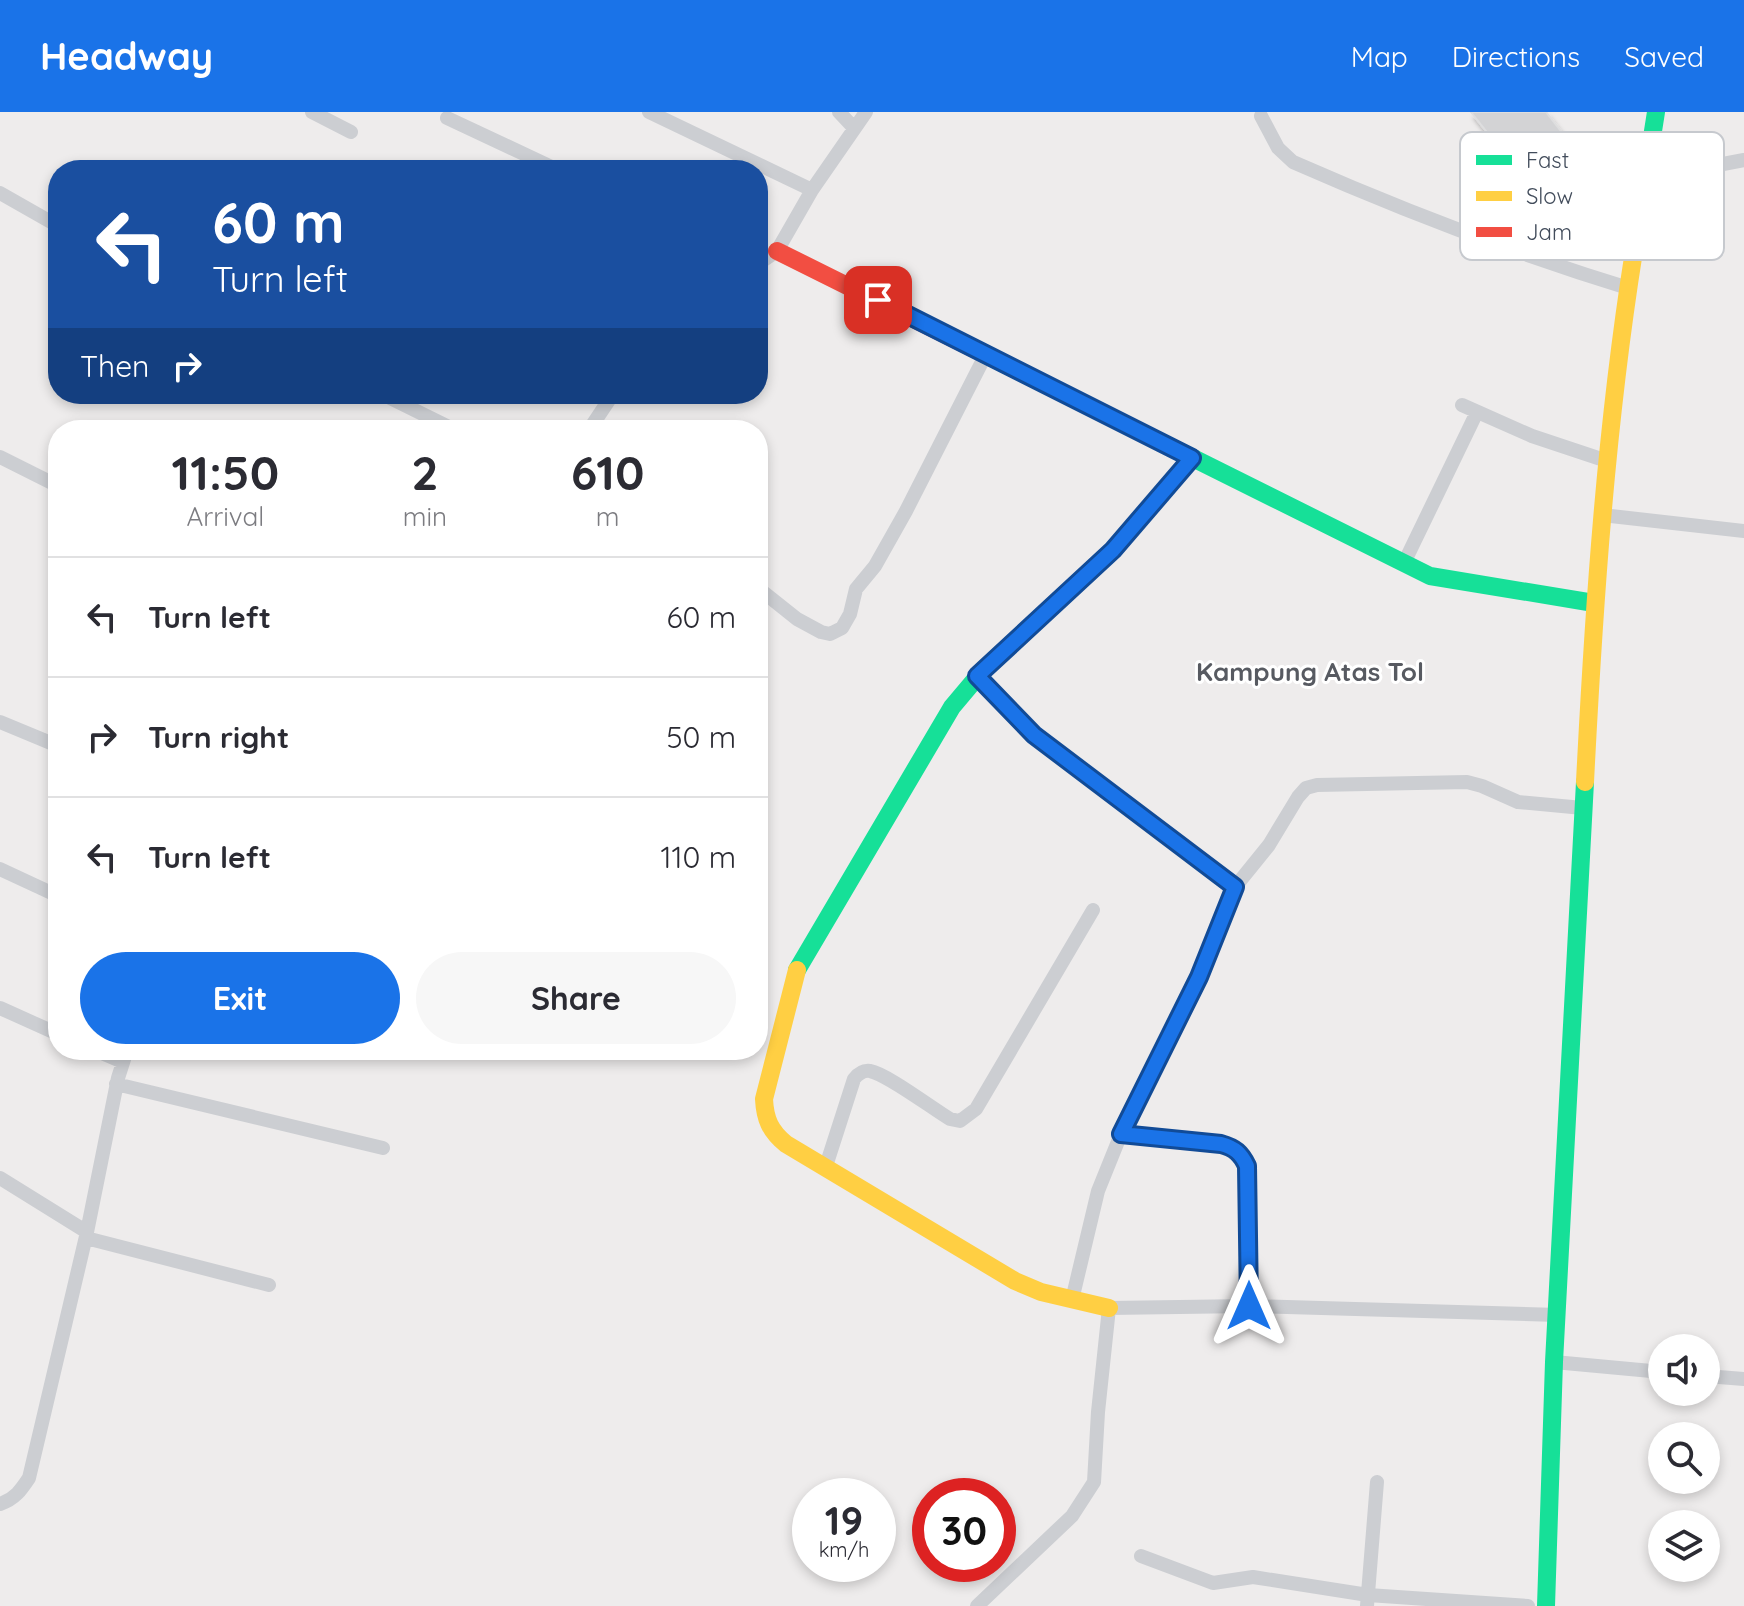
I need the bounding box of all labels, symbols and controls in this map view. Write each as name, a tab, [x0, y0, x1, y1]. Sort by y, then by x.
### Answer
text: Headway	[40, 32, 213, 80]
text: Map	[1351, 39, 1408, 74]
text: Directions	[1452, 39, 1580, 74]
text: Saved	[1624, 39, 1704, 74]
legend	[1460, 132, 1724, 260]
text: Fast	[1526, 146, 1569, 174]
text: Slow	[1526, 182, 1573, 210]
text: 60 m	[212, 187, 345, 257]
icon: left	[80, 192, 184, 296]
text: Jam	[1526, 218, 1572, 246]
text: Turn left	[212, 256, 348, 301]
pin	[844, 266, 912, 334]
icon: arrive	[856, 278, 900, 322]
icon: right	[165, 344, 209, 388]
text: Then	[80, 347, 149, 385]
text: 11:50	[172, 442, 279, 502]
text: 2	[411, 442, 439, 502]
text: 610	[571, 442, 644, 502]
text: Arrival	[186, 500, 264, 533]
text: min	[403, 500, 447, 533]
text: m	[596, 500, 619, 533]
icon: left	[80, 595, 124, 639]
text: Turn left	[148, 598, 271, 636]
text: 60 m	[666, 598, 736, 636]
district label: Kampung Atas Tol	[1196, 655, 1424, 688]
icon: right	[80, 715, 124, 759]
text: Turn right	[148, 718, 289, 756]
text: 50 m	[666, 718, 736, 756]
icon: left	[80, 835, 124, 879]
text: Turn left	[148, 838, 271, 876]
text: 110 m	[660, 838, 736, 876]
button: Exit	[80, 952, 400, 1044]
button: Share	[416, 952, 736, 1044]
position arrow	[1207, 1264, 1291, 1348]
map controls	[1648, 1334, 1720, 1582]
button: sound	[1648, 1334, 1720, 1406]
button: search	[1648, 1422, 1720, 1494]
speed limit sign: 30	[912, 1478, 1016, 1582]
text: 19	[825, 1495, 863, 1545]
button: layers	[1648, 1510, 1720, 1582]
text: km/h	[819, 1537, 869, 1562]

